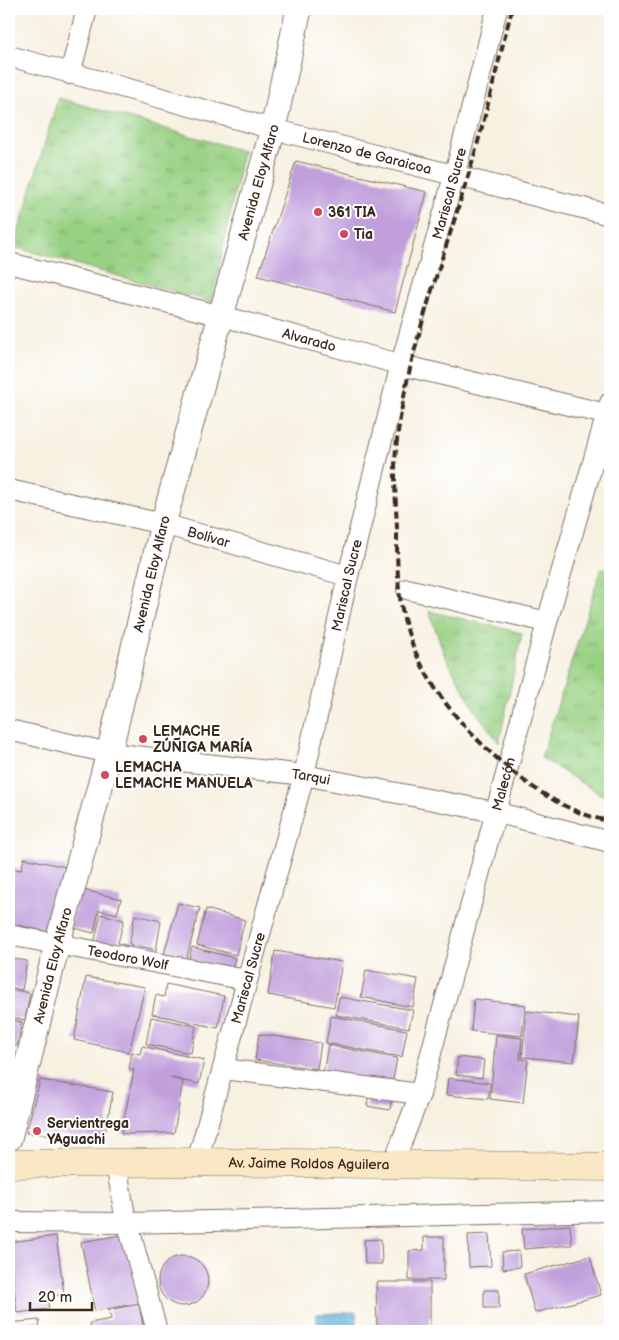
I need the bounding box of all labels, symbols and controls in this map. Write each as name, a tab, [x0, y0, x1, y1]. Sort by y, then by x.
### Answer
street label: Avenida Eloy Alfaro	[234, 123, 283, 242]
street label: Lorenzo de Garaicoa	[301, 129, 433, 178]
street label: Mariscal Sucre	[429, 146, 470, 241]
place label: 361 TIA	[328, 204, 376, 221]
marker: 361 TIA	[312, 206, 324, 218]
place label: Tia	[354, 226, 373, 243]
marker: Tia	[338, 228, 350, 240]
street label: Alvarado	[280, 325, 338, 356]
street label: Avenida Eloy Alfaro	[130, 513, 174, 634]
street label: Bolívar	[185, 523, 233, 552]
street label: Mariscal Sucre	[328, 537, 366, 633]
place label: LEMACHE ZÚÑIGA MARÍA	[153, 723, 253, 756]
marker: LEMACHE ZÚÑIGA MARÍA	[137, 733, 149, 745]
street label: Malecón	[489, 755, 519, 813]
place label: LEMACHA LEMACHE MANUELA	[115, 759, 253, 792]
street label: Tarqui	[291, 766, 332, 789]
marker: LEMACHA LEMACHE MANUELA	[99, 769, 111, 781]
street label: Avenida Eloy Alfaro	[30, 905, 76, 1025]
street label: Mariscal Sucre	[228, 930, 269, 1026]
street label: Teodoro Wolf	[86, 942, 171, 974]
place label: Servientrega YAguachi	[47, 1115, 129, 1148]
marker: Servientrega YAguachi	[31, 1125, 43, 1137]
street label: Av. Jaime Roldos Aguilera	[228, 1154, 390, 1173]
scale bar	[30, 1280, 92, 1312]
text: 20 m	[38, 1288, 72, 1307]

